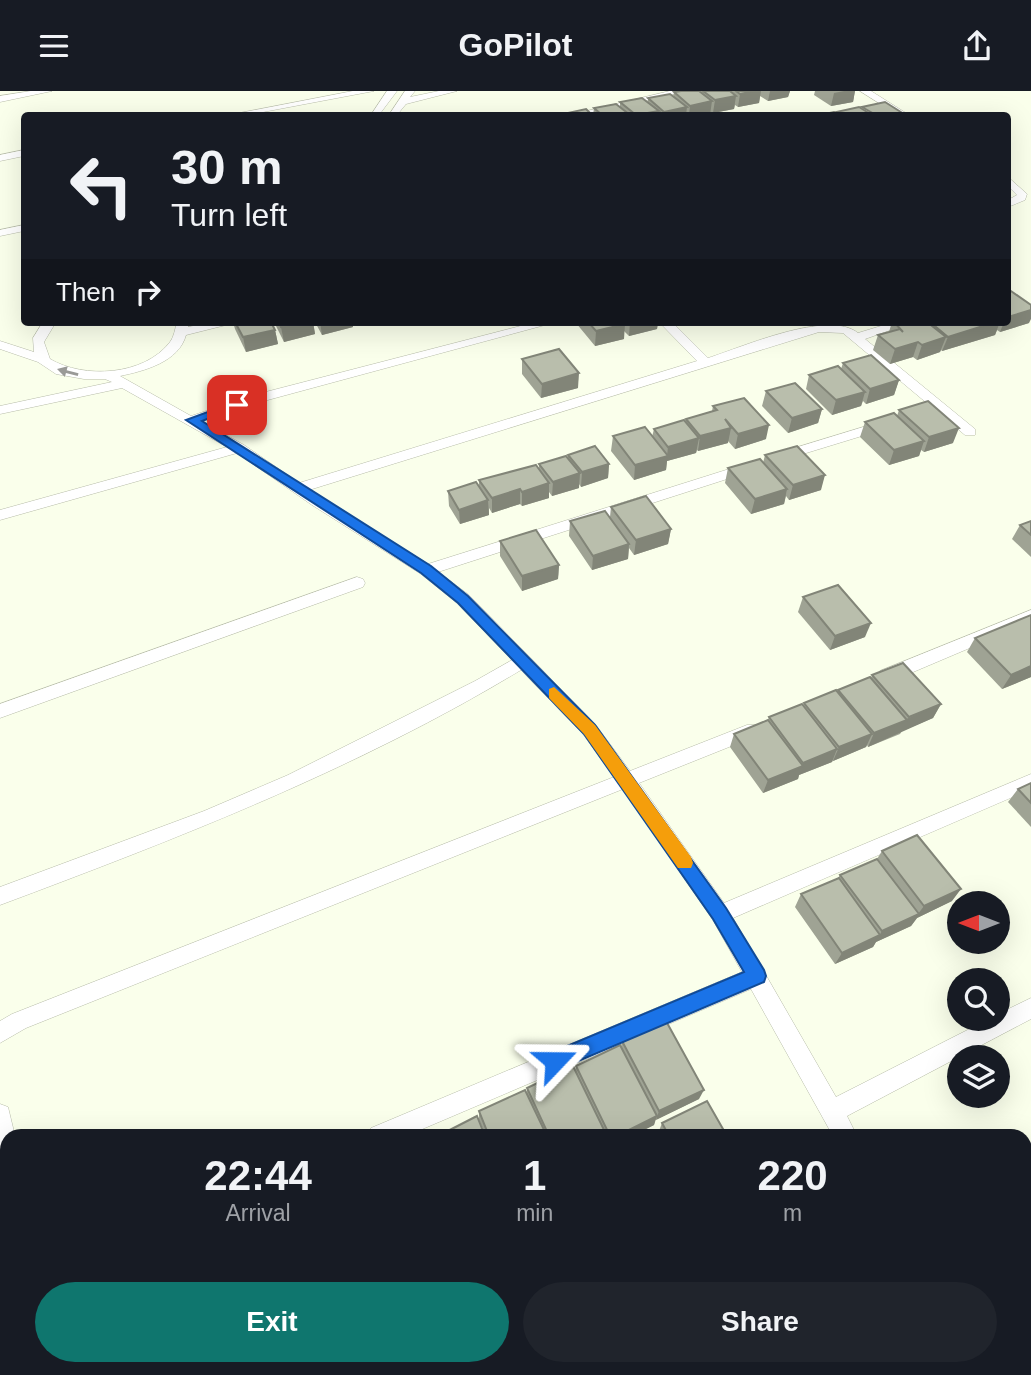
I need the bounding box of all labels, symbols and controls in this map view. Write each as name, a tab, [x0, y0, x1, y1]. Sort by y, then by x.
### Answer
icon: menu	[35, 27, 73, 65]
text: GoPilot	[459, 27, 572, 63]
icon: share	[958, 27, 996, 65]
icon: left	[56, 140, 147, 231]
text: 30 m	[171, 140, 283, 194]
text: Turn left	[171, 197, 287, 233]
icon: right	[129, 273, 167, 311]
text: Then	[56, 277, 115, 307]
one-way arrow	[57, 366, 79, 377]
pin	[207, 375, 267, 435]
icon: arrive	[218, 386, 256, 424]
north arrow	[947, 891, 1010, 954]
map controls	[947, 891, 1010, 1108]
button: search	[947, 968, 1010, 1031]
position arrow	[518, 1024, 592, 1098]
button: layers	[947, 1045, 1010, 1108]
text: 22:44	[204, 1152, 312, 1199]
text: 1	[523, 1152, 546, 1199]
text: 220	[758, 1152, 828, 1199]
text: Arrival	[225, 1200, 291, 1226]
text: min	[516, 1200, 553, 1226]
text: m	[783, 1200, 802, 1226]
button: Exit	[35, 1282, 509, 1362]
button: Share	[523, 1282, 997, 1362]

